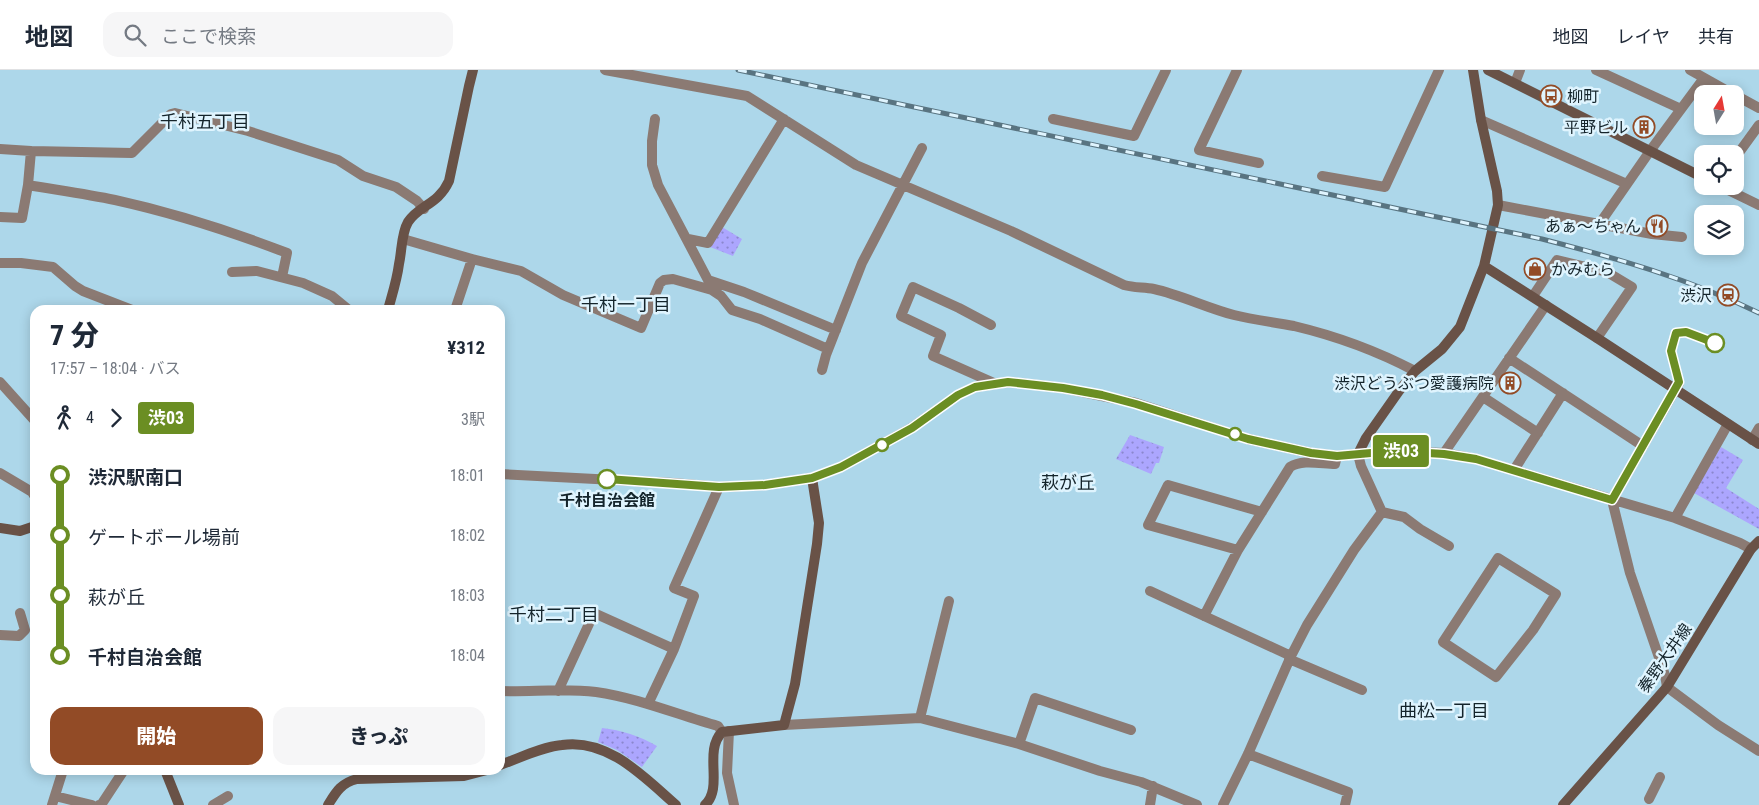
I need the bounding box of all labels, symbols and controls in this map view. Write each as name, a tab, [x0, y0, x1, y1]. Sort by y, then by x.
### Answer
search box	[103, 12, 453, 57]
icon: search	[121, 21, 149, 49]
text: 地図	[25, 23, 73, 51]
text: ここで検索	[161, 25, 256, 48]
text: 地図	[1553, 26, 1589, 47]
text: レイヤ	[1617, 26, 1670, 47]
text: 共有	[1698, 26, 1734, 47]
bus stop icon: 柳町	[1539, 84, 1563, 108]
north arrow	[1694, 85, 1744, 135]
map controls	[1694, 85, 1744, 255]
place label: 柳町	[1567, 87, 1599, 106]
district label: 千村五丁目	[160, 111, 250, 132]
building icon: 平野ビル	[1632, 115, 1656, 139]
place label: 平野ビル	[1564, 118, 1628, 137]
button: locate	[1694, 145, 1744, 195]
button: layers	[1694, 205, 1744, 255]
restaurant icon: あぁ～ちゃん	[1645, 214, 1669, 238]
place label: あぁ～ちゃん	[1545, 217, 1641, 236]
shop icon: かみむら	[1523, 257, 1547, 281]
place label: かみむら	[1551, 260, 1615, 279]
station icon: 渋沢	[1716, 283, 1740, 307]
place label: 渋沢	[1680, 286, 1712, 305]
district label: 千村一丁目	[581, 294, 671, 315]
text: 7 分	[50, 319, 99, 352]
unlabelled marker	[1705, 333, 1725, 353]
text: ¥312	[447, 336, 485, 359]
text: 17:57 – 18:04 · バス	[50, 359, 180, 378]
building icon: 渋沢どうぶつ愛護病院	[1498, 371, 1522, 395]
place label: 渋沢どうぶつ愛護病院	[1334, 374, 1494, 393]
icon: walk	[50, 404, 78, 432]
icon: forward	[102, 404, 130, 432]
text: 渋03	[148, 407, 184, 428]
text: 4	[86, 408, 94, 427]
text: 3駅	[461, 410, 485, 429]
unlabelled marker	[1228, 427, 1242, 441]
line badge: 渋03	[1372, 435, 1430, 467]
unlabelled marker	[875, 438, 889, 452]
text: 渋03	[1383, 440, 1419, 461]
text: 渋沢駅南口	[88, 466, 183, 489]
text: 18:01	[450, 466, 485, 485]
marker: 千村自治会館	[597, 469, 617, 489]
district label: 萩が丘	[1041, 472, 1095, 493]
place label: 千村自治会館	[559, 491, 655, 510]
text: ゲートボール場前	[88, 526, 240, 549]
text: 18:02	[450, 526, 485, 545]
text: 萩が丘	[88, 586, 145, 609]
text: 18:03	[450, 586, 485, 605]
district label: 千村二丁目	[509, 604, 599, 625]
street label: 秦野大井線	[1634, 620, 1696, 696]
text: 千村自治会館	[88, 646, 202, 669]
text: 18:04	[450, 646, 485, 665]
district label: 曲松一丁目	[1399, 700, 1489, 721]
button: 開始	[50, 707, 263, 765]
button: きっぷ	[273, 707, 485, 765]

